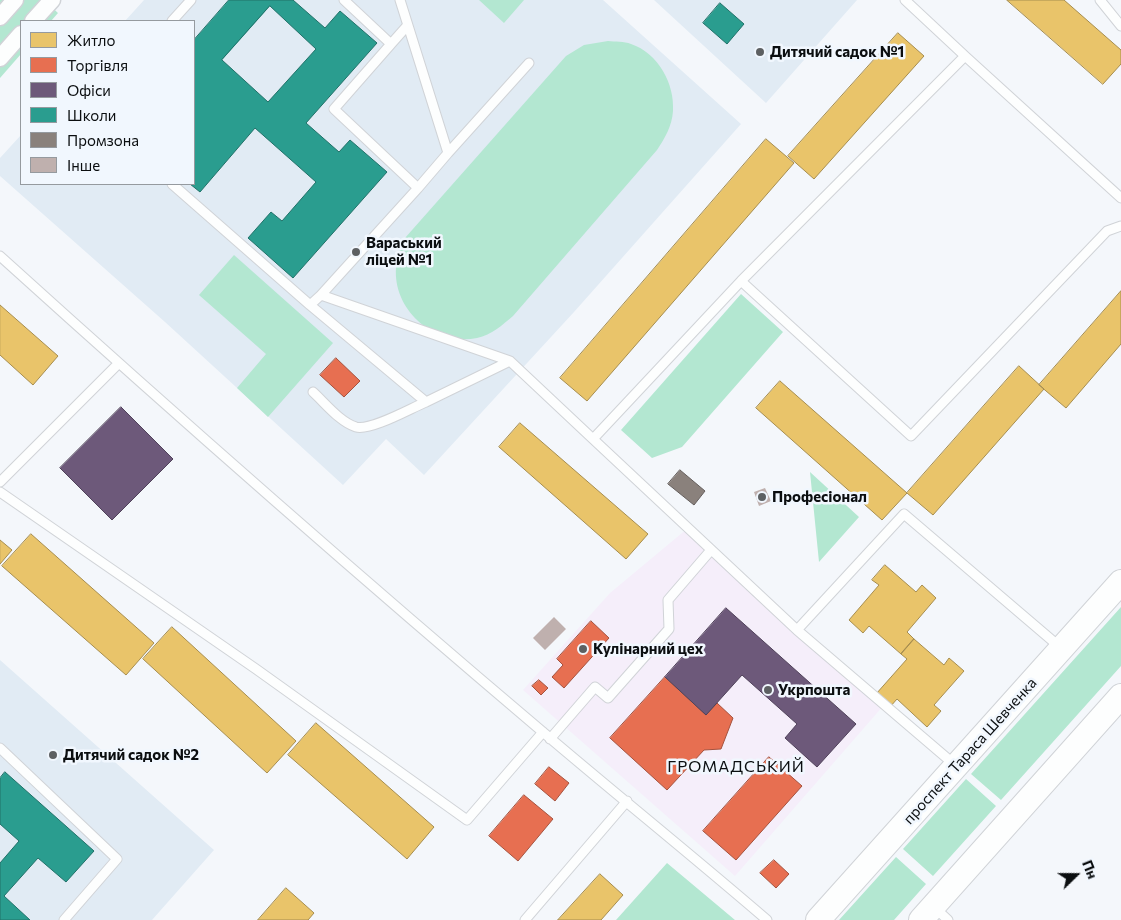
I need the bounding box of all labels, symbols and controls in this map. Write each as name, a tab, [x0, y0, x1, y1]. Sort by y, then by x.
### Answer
legend	[20, 20, 195, 185]
text: Житло	[67, 31, 115, 49]
place label: Дитячий садок №1	[770, 43, 904, 61]
marker: Дитячий садок №1	[754, 46, 766, 58]
text: Торгівля	[67, 56, 128, 74]
text: Офіси	[67, 81, 111, 99]
text: Школи	[67, 106, 116, 124]
text: Промзона	[67, 131, 139, 149]
text: Інше	[67, 156, 100, 174]
place label: Вараський ліцей №1	[366, 234, 442, 269]
marker: Вараський ліцей №1	[350, 246, 362, 258]
place label: Професіонал	[772, 488, 867, 506]
marker: Професіонал	[756, 491, 768, 503]
place label: Кулінарний цех	[593, 640, 703, 658]
marker: Кулінарний цех	[577, 643, 589, 655]
street label: проспект Тараса Шевченка	[900, 674, 1040, 828]
place label: Укрпошта	[778, 681, 850, 699]
marker: Укрпошта	[762, 684, 774, 696]
place label: Дитячий садок №2	[63, 746, 199, 764]
marker: Дитячий садок №2	[47, 749, 59, 761]
district label: ГРОМАДСЬКИЙ	[666, 757, 806, 777]
north arrow	[1051, 850, 1101, 900]
text: Пн	[1079, 857, 1102, 881]

